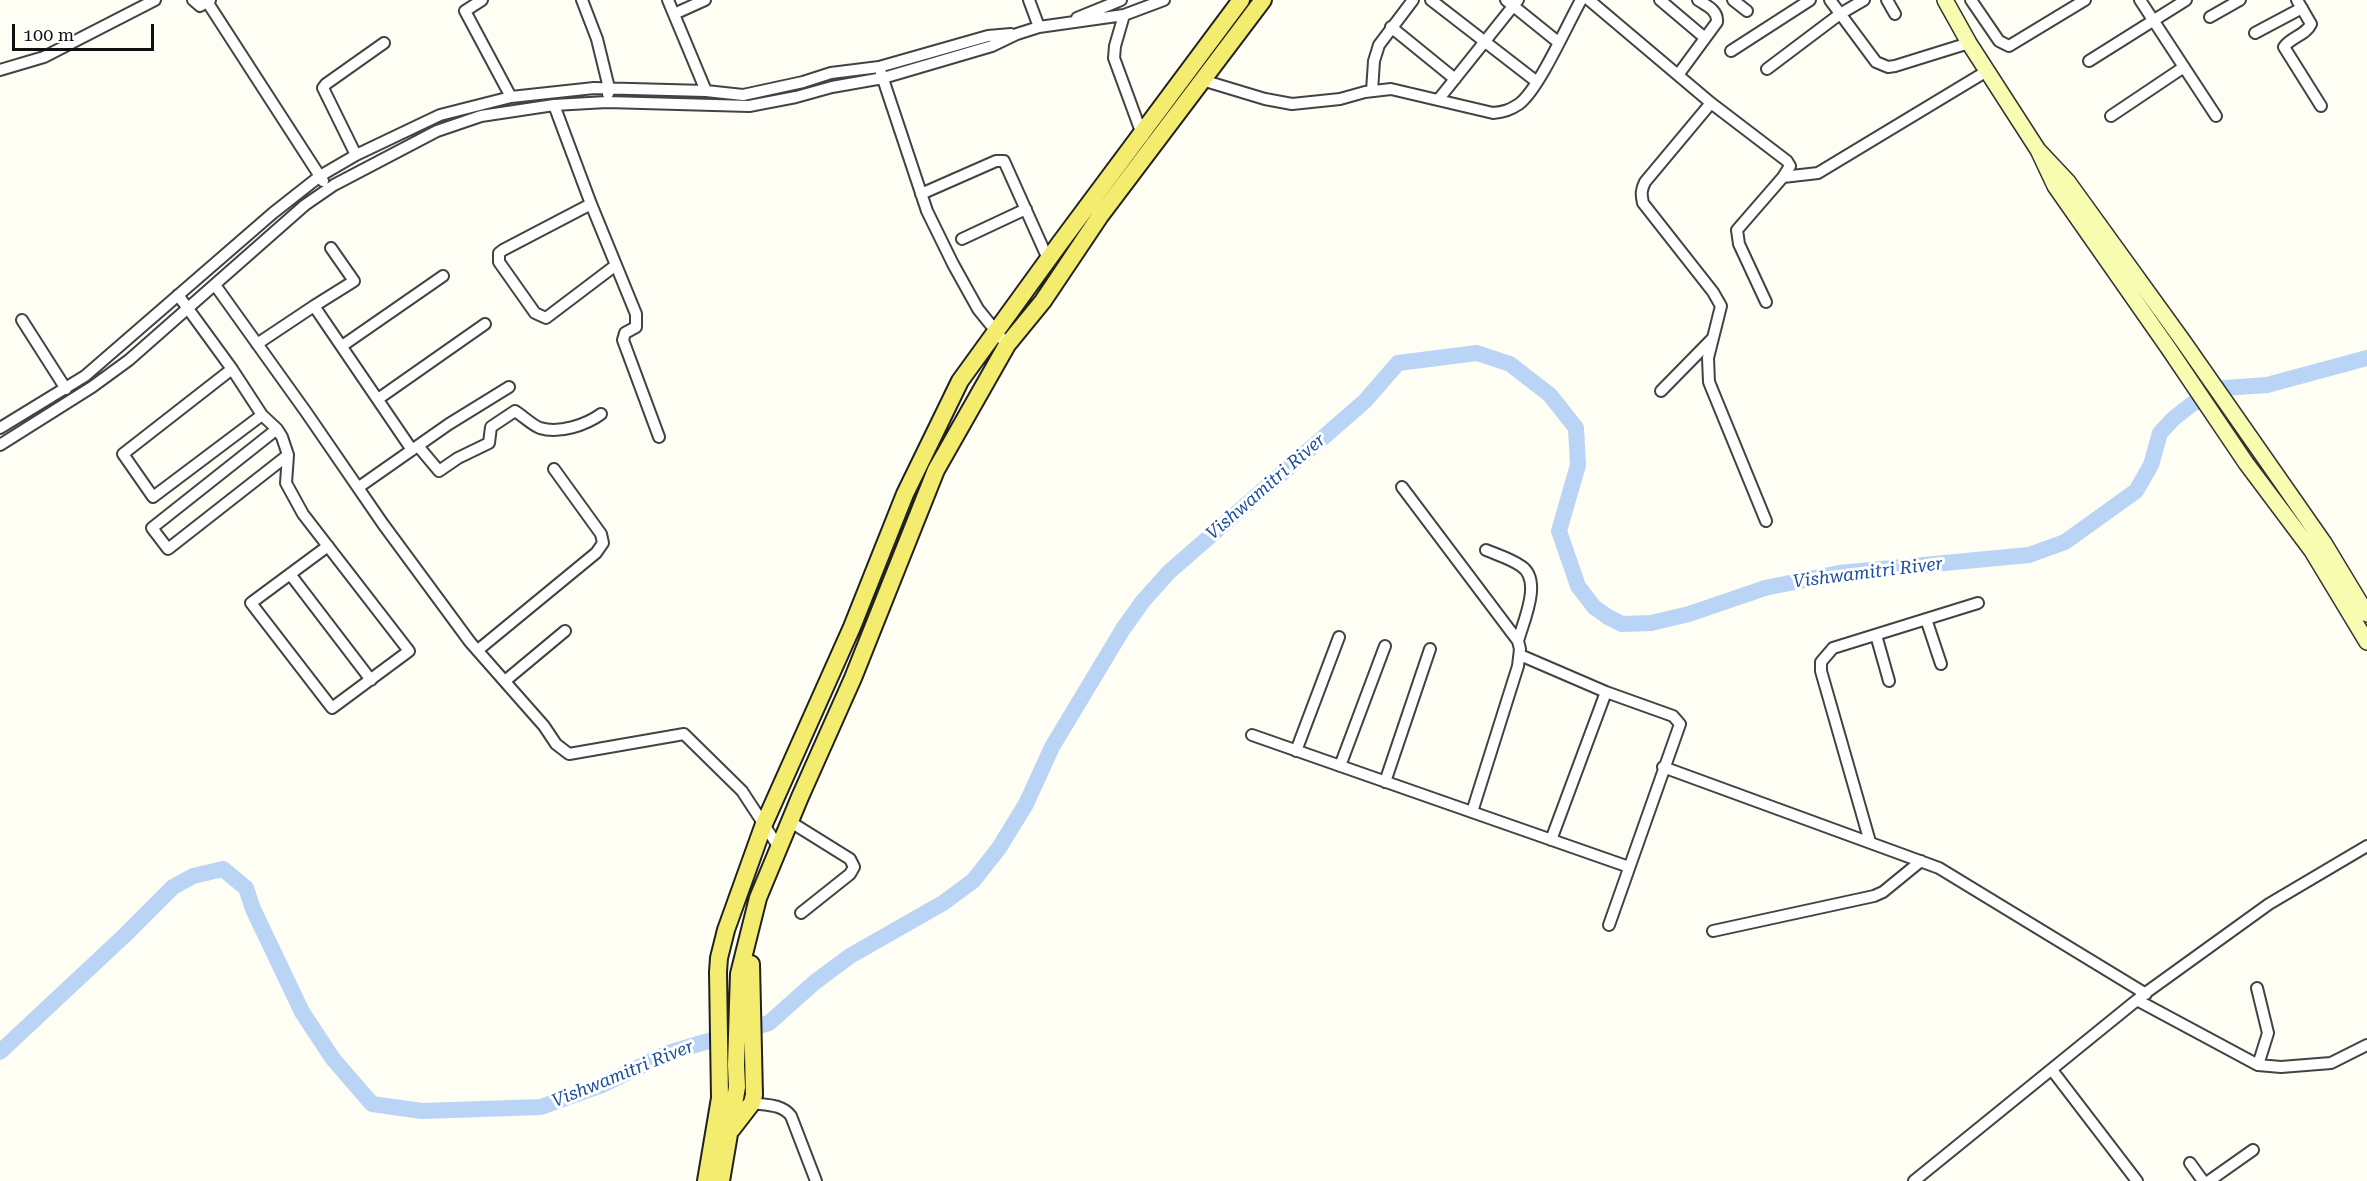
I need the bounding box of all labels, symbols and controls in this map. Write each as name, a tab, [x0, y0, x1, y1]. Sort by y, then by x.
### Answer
scale bar	[15, 12, 158, 50]
text: 100 m	[23, 24, 74, 45]
water label: Vishwamitri River	[1202, 429, 1330, 545]
water label: Vishwamitri River	[1792, 553, 1944, 593]
water label: Vishwamitri River	[549, 1036, 697, 1112]

